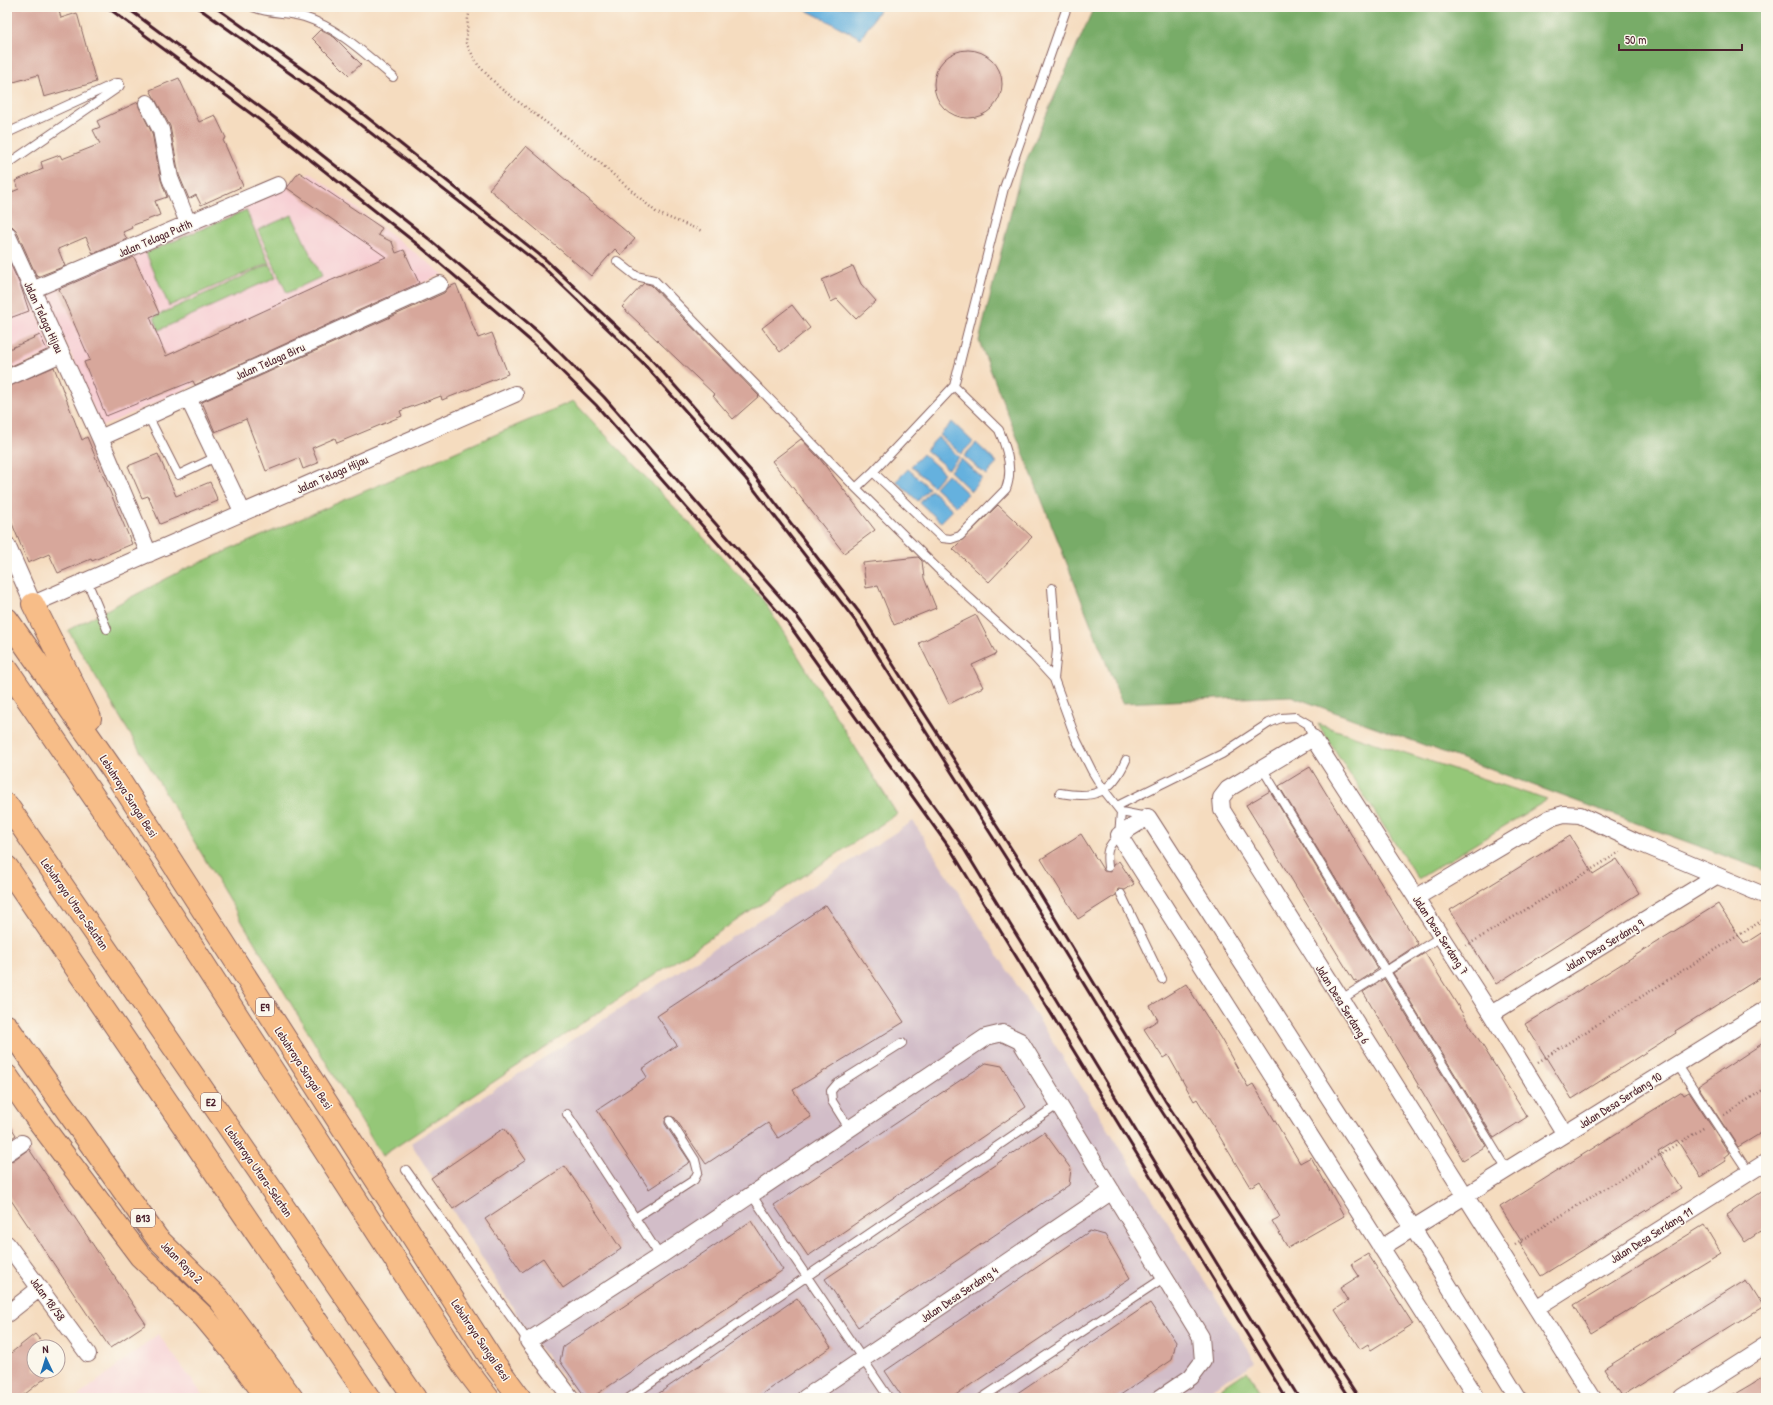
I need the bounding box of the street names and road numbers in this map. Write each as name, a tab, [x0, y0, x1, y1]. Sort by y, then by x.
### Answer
street label: Jalan Telaga Putih	[115, 215, 195, 261]
street label: Jalan Telaga Hijau	[20, 279, 68, 356]
street label: Jalan Telaga Biru	[233, 338, 308, 384]
street label: Jalan Telaga Hijau	[293, 451, 371, 497]
street label: Lebuhraya Sungai Besi	[96, 751, 162, 841]
street label: Lebuhraya Utara–Selatan	[37, 855, 113, 953]
street label: Jalan Desa Serdang 7	[1409, 892, 1473, 978]
street label: Jalan Desa Serdang 9	[1561, 914, 1647, 975]
street label: Jalan Desa Serdang 6	[1312, 961, 1374, 1047]
road number: E9	[256, 998, 274, 1016]
street label: Lebuhraya Sungai Besi	[271, 1023, 337, 1113]
street label: Jalan Desa Serdang 10	[1575, 1068, 1665, 1132]
road number: E2	[201, 1093, 221, 1111]
street label: Lebuhraya Utara–Selatan	[221, 1122, 297, 1220]
street label: Jalan Desa Serdang 11	[1607, 1203, 1695, 1267]
road number: B13	[131, 1209, 155, 1227]
street label: Jalan Raya 2	[157, 1237, 207, 1287]
street label: Jalan Desa Serdang 4	[917, 1261, 1002, 1326]
street label: Jalan 18/58	[26, 1274, 70, 1324]
street label: Lebuhraya Sungai Besi	[447, 1296, 515, 1384]

